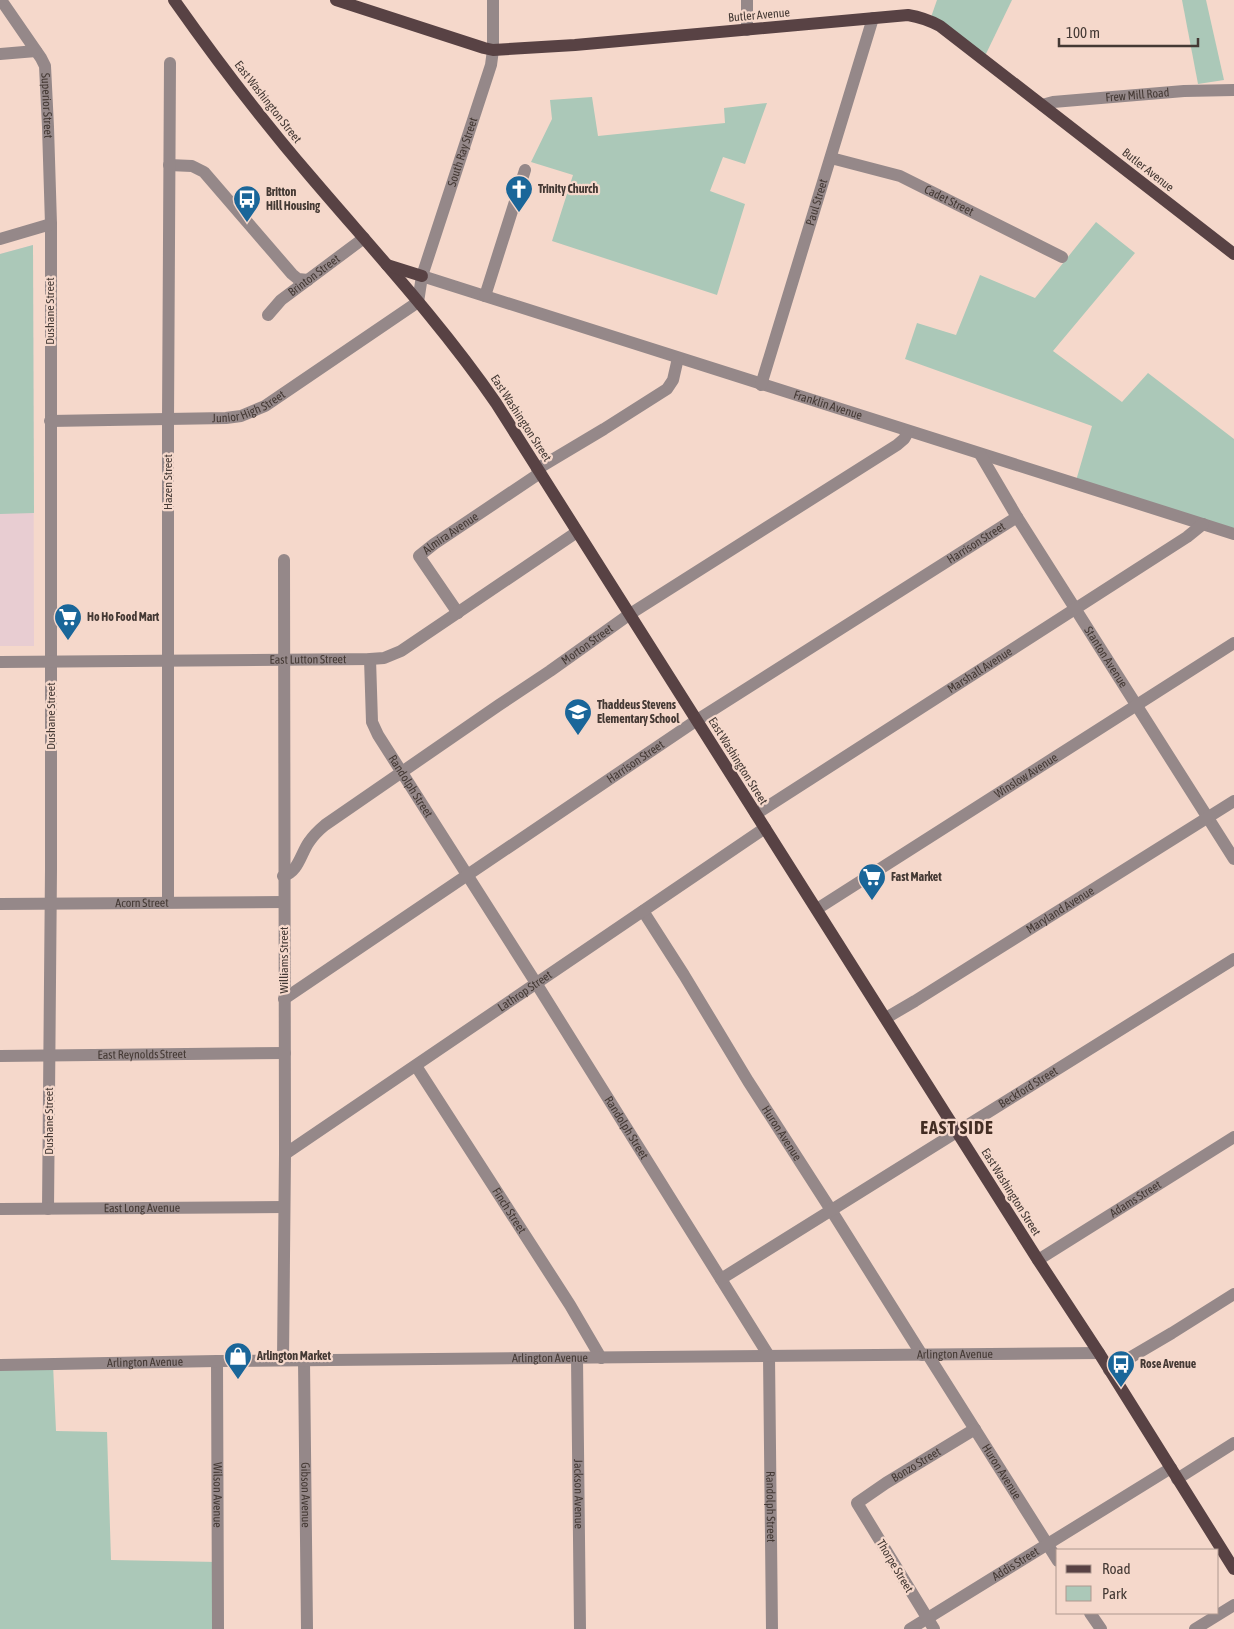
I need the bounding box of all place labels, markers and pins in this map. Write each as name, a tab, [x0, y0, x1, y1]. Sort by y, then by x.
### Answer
church icon: Trinity Church	[504, 174, 534, 213]
place label: Trinity Church	[538, 182, 598, 196]
bus stop icon: Britton Hill Housing	[232, 184, 262, 223]
place label: Britton Hill Housing	[266, 185, 321, 213]
supermarket icon: Ho Ho Food Mart	[53, 602, 83, 641]
place label: Ho Ho Food Mart	[87, 610, 160, 624]
school or university icon: Thaddeus Stevens Elementary School	[563, 697, 593, 736]
place label: Thaddeus Stevens Elementary School	[597, 698, 680, 726]
supermarket icon: Fast Market	[857, 862, 887, 901]
place label: Fast Market	[891, 870, 942, 884]
shop icon: Arlington Market	[223, 1341, 253, 1380]
place label: Arlington Market	[256, 1349, 331, 1363]
bus stop icon: Rose Avenue	[1106, 1349, 1136, 1388]
place label: Rose Avenue	[1140, 1357, 1197, 1371]

